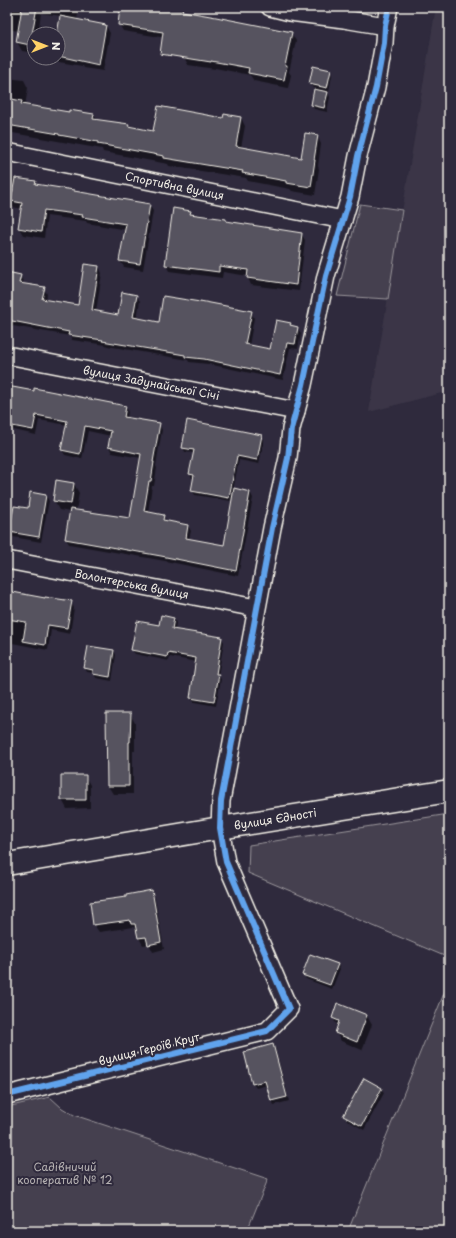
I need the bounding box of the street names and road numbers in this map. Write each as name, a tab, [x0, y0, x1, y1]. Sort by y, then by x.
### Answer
street label: Спортивна вулиця	[124, 167, 226, 204]
street label: вулиця Задунайської Січі	[82, 361, 221, 404]
street label: Волонтерська вулиця	[73, 564, 190, 603]
street label: вулиця Єдності	[233, 804, 318, 834]
street label: вулиця Героїв Крут	[97, 1028, 202, 1069]

